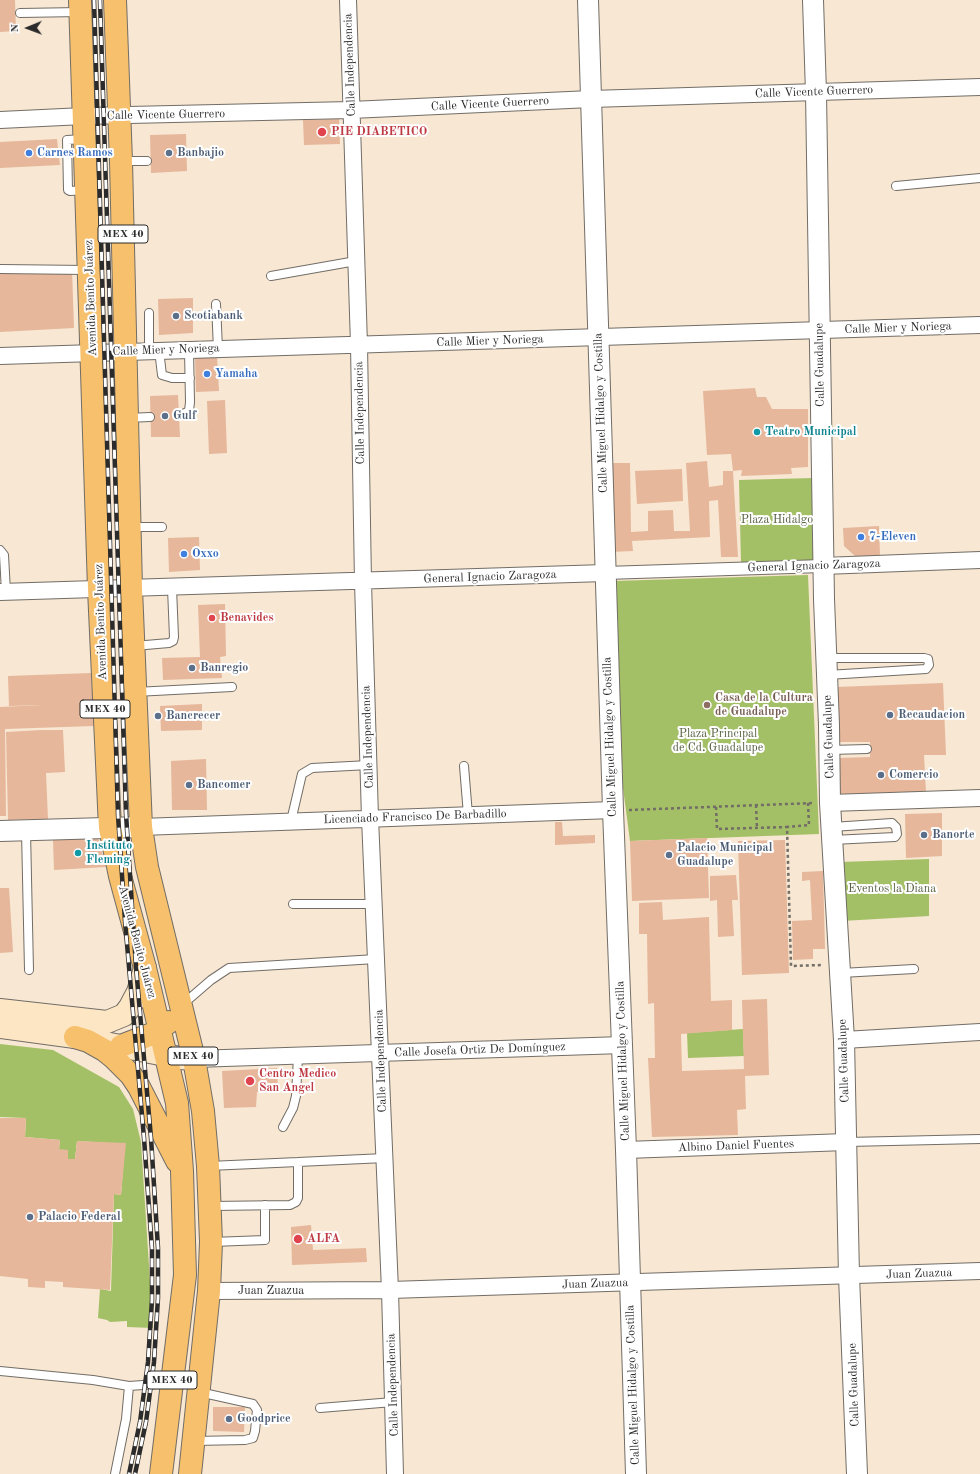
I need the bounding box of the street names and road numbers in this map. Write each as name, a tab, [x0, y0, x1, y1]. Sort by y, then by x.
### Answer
street label: Calle Independencia	[341, 13, 359, 117]
street label: Calle Vicente Guerrero	[755, 83, 873, 101]
street label: Calle Vicente Guerrero	[430, 94, 550, 114]
street label: Calle Vicente Guerrero	[107, 107, 225, 123]
road number: MEX 40	[98, 225, 148, 243]
street label: Avenida Benito Juárez	[82, 240, 100, 356]
street label: Calle Mier y Noriega	[844, 319, 952, 337]
street label: Calle Guadalupe	[812, 323, 828, 407]
street label: Calle Mier y Noriega	[436, 332, 544, 350]
street label: Calle Miguel Hidalgo y Costilla	[591, 333, 611, 493]
street label: Calle Mier y Noriega	[112, 341, 220, 359]
street label: Calle Independencia	[352, 361, 368, 465]
street label: General Ignacio Zaragoza	[747, 556, 881, 576]
street label: Avenida Benito Juárez	[92, 564, 110, 680]
street label: General Ignacio Zaragoza	[423, 567, 557, 587]
street label: Calle Miguel Hidalgo y Costilla	[600, 657, 620, 817]
street label: Calle Independencia	[359, 685, 377, 789]
street label: Calle Guadalupe	[820, 695, 838, 779]
road number: MEX 40	[80, 700, 130, 718]
street label: Licenciado Francisco De Barbadillo	[323, 807, 507, 827]
street label: Avenida Benito Juárez	[115, 884, 159, 1000]
street label: Calle Miguel Hidalgo y Costilla	[613, 981, 633, 1141]
street label: Calle Independencia	[372, 1009, 390, 1113]
street label: Calle Guadalupe	[835, 1019, 853, 1103]
street label: Calle Josefa Ortiz De Domínguez	[394, 1040, 566, 1060]
road number: MEX 40	[168, 1047, 218, 1065]
street label: Albino Daniel Fuentes	[678, 1137, 794, 1155]
street label: Juan Zuazua	[886, 1266, 952, 1282]
street label: Juan Zuazua	[562, 1276, 628, 1292]
street label: Juan Zuazua	[238, 1284, 304, 1298]
street label: Calle Miguel Hidalgo y Costilla	[623, 1305, 643, 1465]
street label: Calle Independencia	[384, 1333, 402, 1437]
street label: Calle Guadalupe	[845, 1343, 863, 1427]
road number: MEX 40	[147, 1371, 197, 1389]

